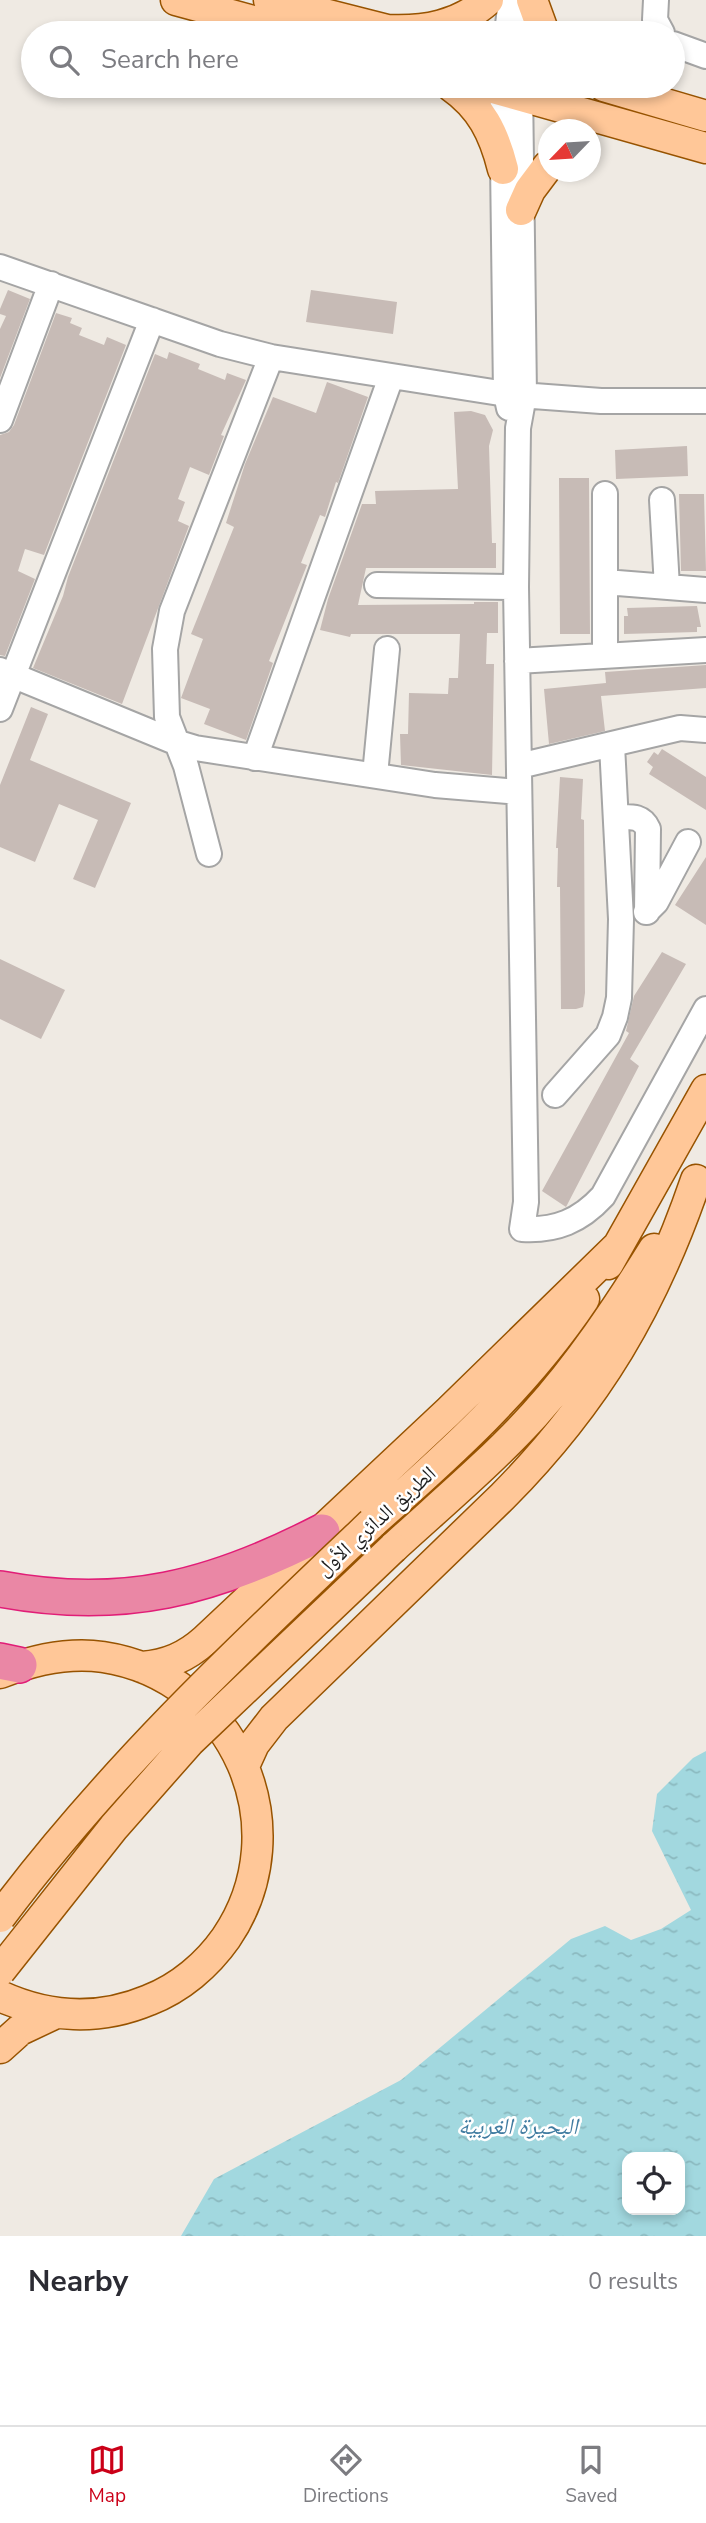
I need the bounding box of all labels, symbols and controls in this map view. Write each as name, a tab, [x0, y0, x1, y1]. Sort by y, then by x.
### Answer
search box	[21, 21, 685, 98]
icon: search	[45, 41, 83, 79]
text: Search here	[101, 42, 239, 77]
north arrow	[538, 119, 601, 182]
street label: الطريق الدائري الأول	[310, 1460, 444, 1584]
water label: البحيرة الغربية	[458, 2111, 580, 2142]
map controls	[622, 2152, 685, 2215]
button: locate	[622, 2152, 685, 2215]
text: Nearby	[28, 2261, 128, 2302]
text: 0 results	[588, 2266, 678, 2297]
tab: Map	[88, 2441, 126, 2509]
tab: Directions	[303, 2441, 389, 2509]
tab: Saved	[565, 2441, 618, 2509]

